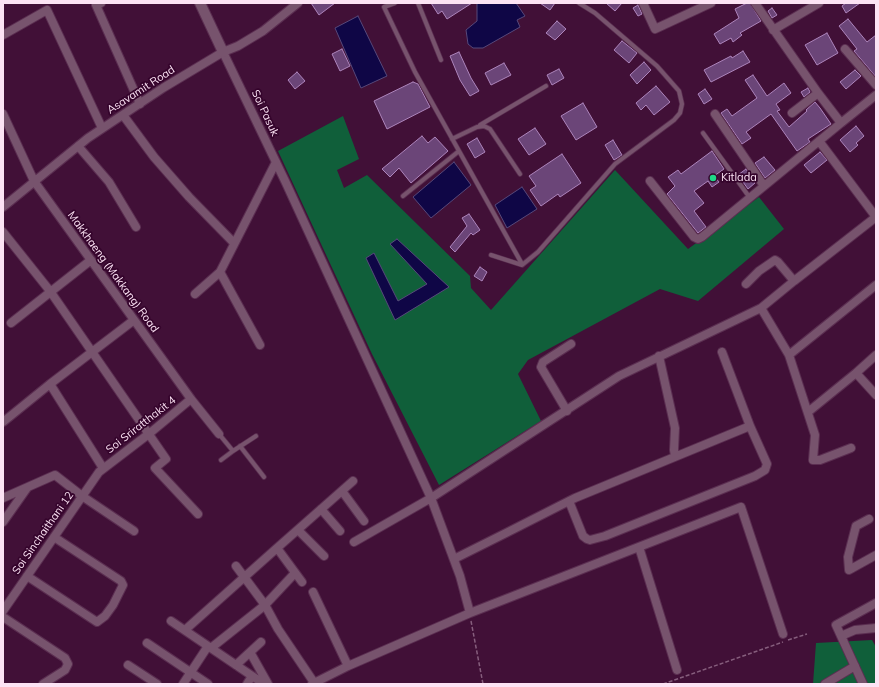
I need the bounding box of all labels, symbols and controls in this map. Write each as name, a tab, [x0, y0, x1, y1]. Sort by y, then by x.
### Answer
street label: Asavamit Road	[105, 63, 177, 117]
street label: Soi Pasuk	[249, 88, 281, 138]
place label: Kitlada	[721, 171, 757, 185]
marker: Kitlada	[708, 173, 718, 183]
street label: Makkhaeng (Makkang) Road	[65, 209, 161, 335]
street label: Soi Sriratthakit 4	[104, 394, 178, 456]
street label: Soi Sinchaithani 12	[10, 489, 76, 577]

